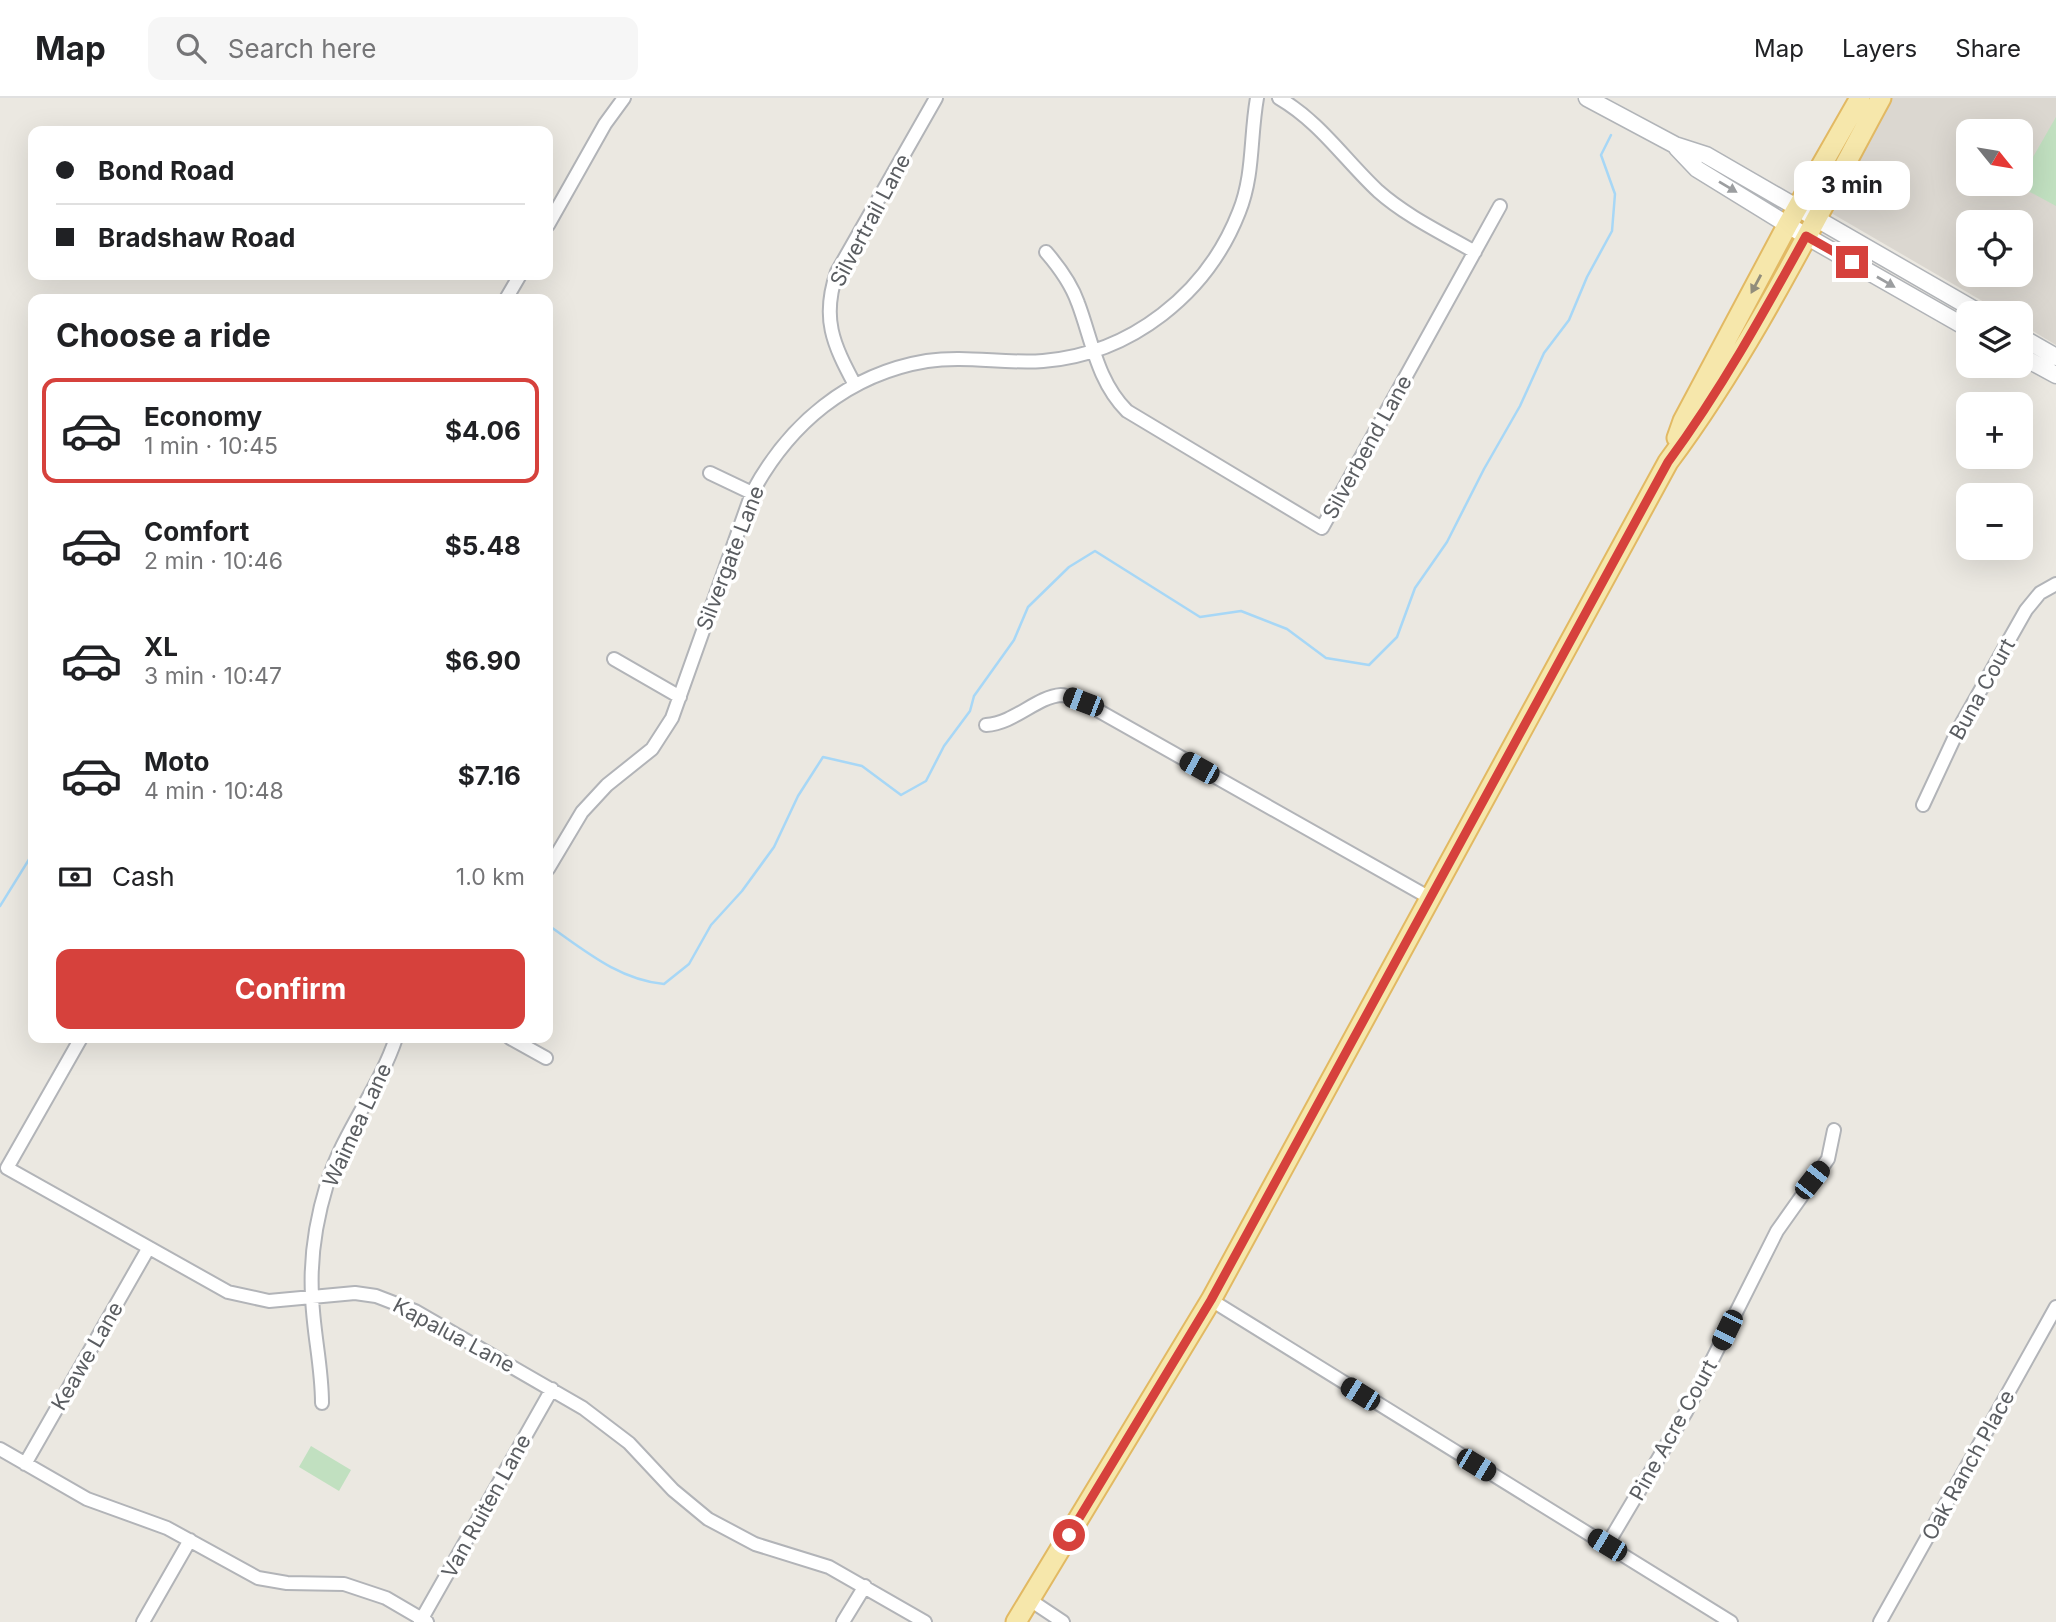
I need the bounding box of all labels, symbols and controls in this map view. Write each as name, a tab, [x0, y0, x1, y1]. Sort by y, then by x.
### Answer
search box	[148, 17, 638, 80]
text: Map	[35, 28, 106, 68]
icon: search	[172, 29, 210, 67]
text: Search here	[228, 33, 376, 64]
text: Map	[1754, 34, 1804, 63]
text: Layers	[1842, 34, 1917, 63]
text: Share	[1955, 34, 2021, 63]
north arrow	[1956, 119, 2034, 196]
map controls	[1956, 119, 2033, 560]
street label: Silvertrail Lane	[825, 149, 915, 291]
text: Bond Road	[98, 155, 234, 186]
callout: 3 min	[1794, 160, 1910, 209]
text: 3 min	[1821, 171, 1883, 199]
one-way arrow	[1718, 181, 1737, 194]
button: locate	[1956, 210, 2033, 287]
text: Bradshaw Road	[98, 222, 295, 253]
route end	[1836, 246, 1868, 278]
one-way arrow	[1751, 274, 1762, 294]
one-way arrow	[1877, 276, 1896, 288]
button: layers	[1956, 301, 2033, 378]
text: Choose a ride	[56, 316, 271, 355]
street label: Silverbend Lane	[1317, 371, 1417, 523]
button: +	[1956, 392, 2033, 469]
icon: car	[60, 399, 123, 462]
text: Economy	[144, 401, 262, 432]
text: $4.06	[445, 415, 521, 446]
text: 1 min · 10:45	[144, 432, 278, 460]
street label: Silvergate Lane	[691, 482, 769, 634]
button: −	[1956, 483, 2033, 560]
icon: car	[60, 514, 123, 577]
text: Comfort	[144, 516, 249, 547]
text: $5.48	[445, 530, 521, 561]
text: 2 min · 10:46	[144, 547, 283, 575]
icon: car	[60, 629, 123, 692]
text: XL	[144, 631, 178, 662]
street label: Buna Court	[1944, 634, 2020, 744]
text: $6.90	[445, 645, 521, 676]
text: 3 min · 10:47	[144, 662, 282, 690]
car	[1060, 685, 1107, 719]
icon: car	[60, 744, 123, 807]
text: Moto	[144, 746, 209, 777]
car	[1176, 749, 1223, 787]
text: $7.16	[458, 760, 521, 791]
text: 4 min · 10:48	[144, 777, 284, 805]
icon: cash	[56, 858, 94, 896]
text: Cash	[112, 861, 175, 892]
text: 1.0 km	[456, 863, 525, 891]
button: Confirm	[56, 949, 525, 1029]
street label: Waimea Lane	[317, 1059, 397, 1191]
car	[1791, 1157, 1834, 1203]
street label: Kapalua Lane	[389, 1292, 519, 1378]
street label: Keawe Lane	[46, 1297, 128, 1415]
car	[1709, 1307, 1746, 1353]
street label: Pine Acre Court	[1624, 1355, 1722, 1505]
car	[1337, 1374, 1384, 1414]
street label: Oak Ranch Place	[1916, 1386, 2020, 1544]
street label: Van Ruiten Lane	[436, 1430, 536, 1582]
car	[1453, 1445, 1500, 1485]
route start	[1053, 1519, 1085, 1551]
car	[1584, 1525, 1631, 1565]

